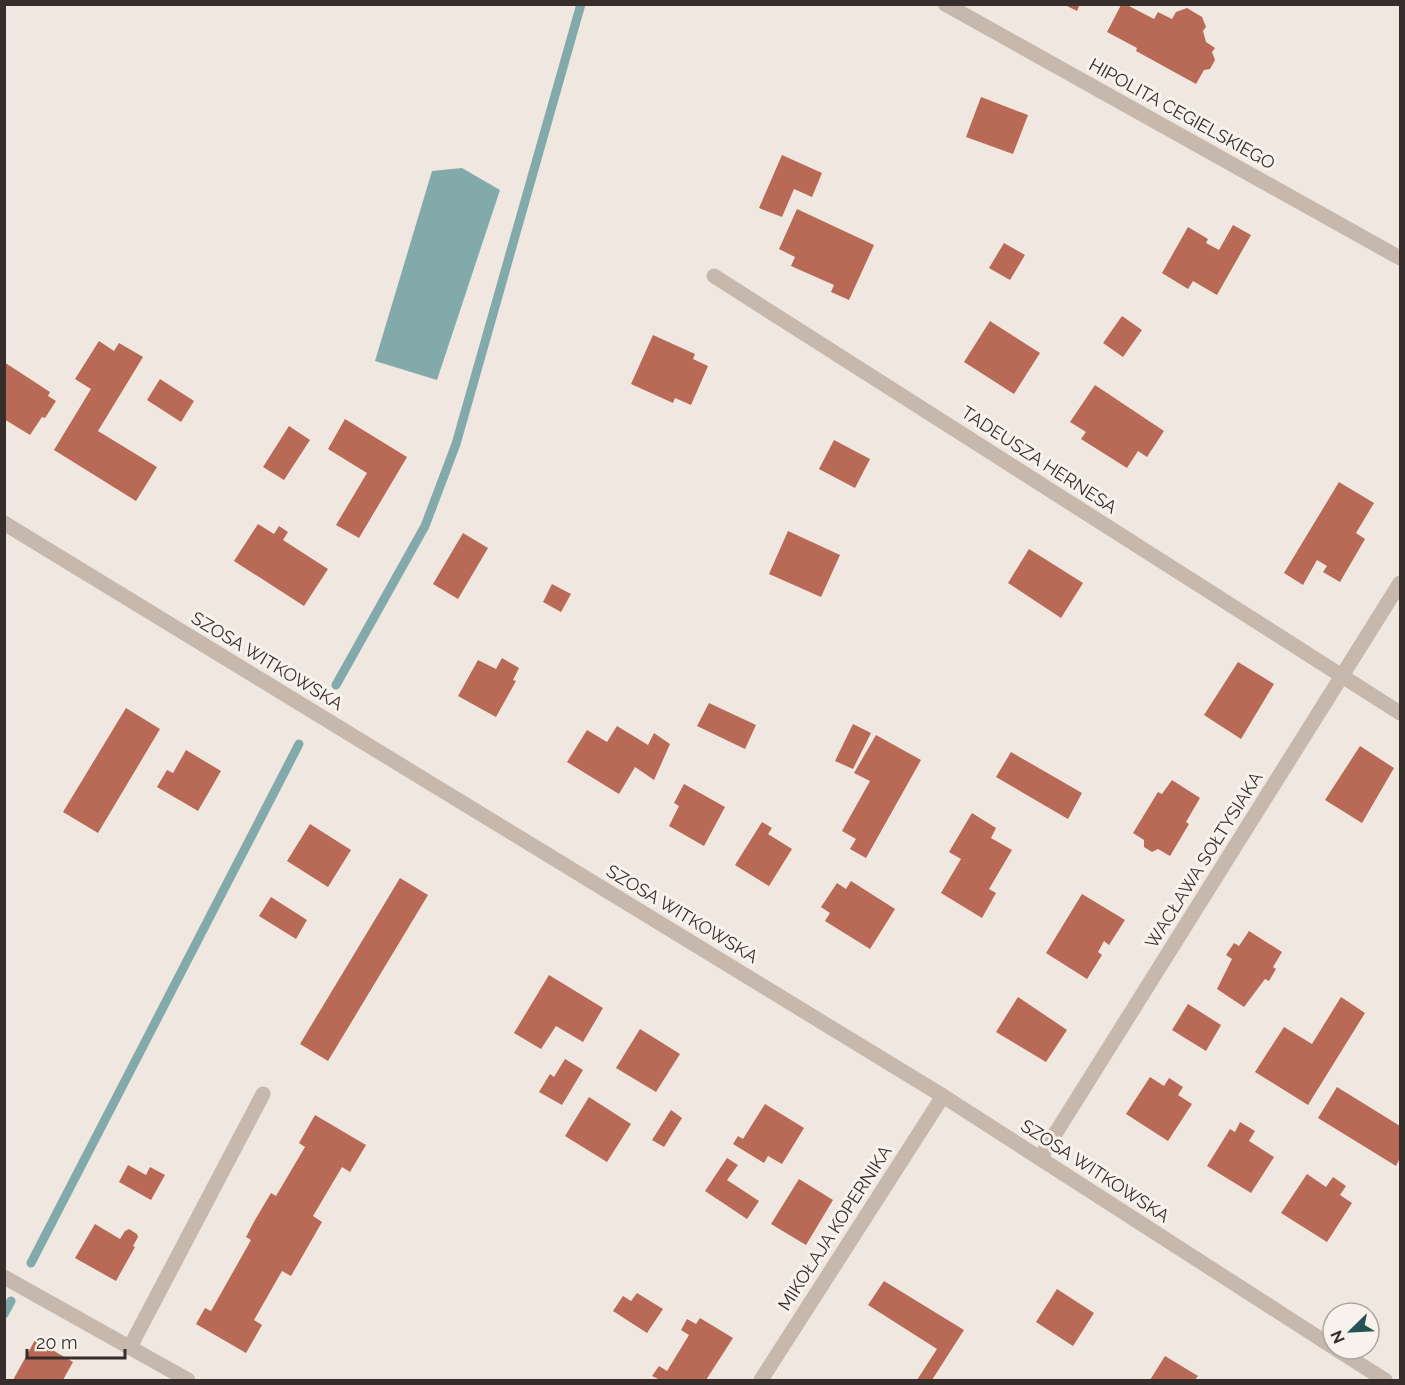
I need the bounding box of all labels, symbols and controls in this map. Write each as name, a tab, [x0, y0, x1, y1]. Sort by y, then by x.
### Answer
street label: HIPOLITA CEGIELSKIEGO	[1086, 54, 1279, 173]
street label: TADEUSZA HERNESA	[957, 401, 1121, 518]
street label: SZOSA WITKOWSKA	[188, 607, 347, 714]
street label: WACŁAWA SOŁTYSIAKA	[1141, 768, 1267, 952]
street label: SZOSA WITKOWSKA	[603, 860, 762, 967]
street label: SZOSA WITKOWSKA	[1017, 1115, 1174, 1227]
street label: MIKOŁAJA KOPERNIKA	[773, 1141, 896, 1314]
north arrow	[1321, 1301, 1381, 1361]
scale bar	[27, 1322, 124, 1360]
text: N	[1327, 1327, 1349, 1346]
text: 20 m	[36, 1332, 78, 1353]

